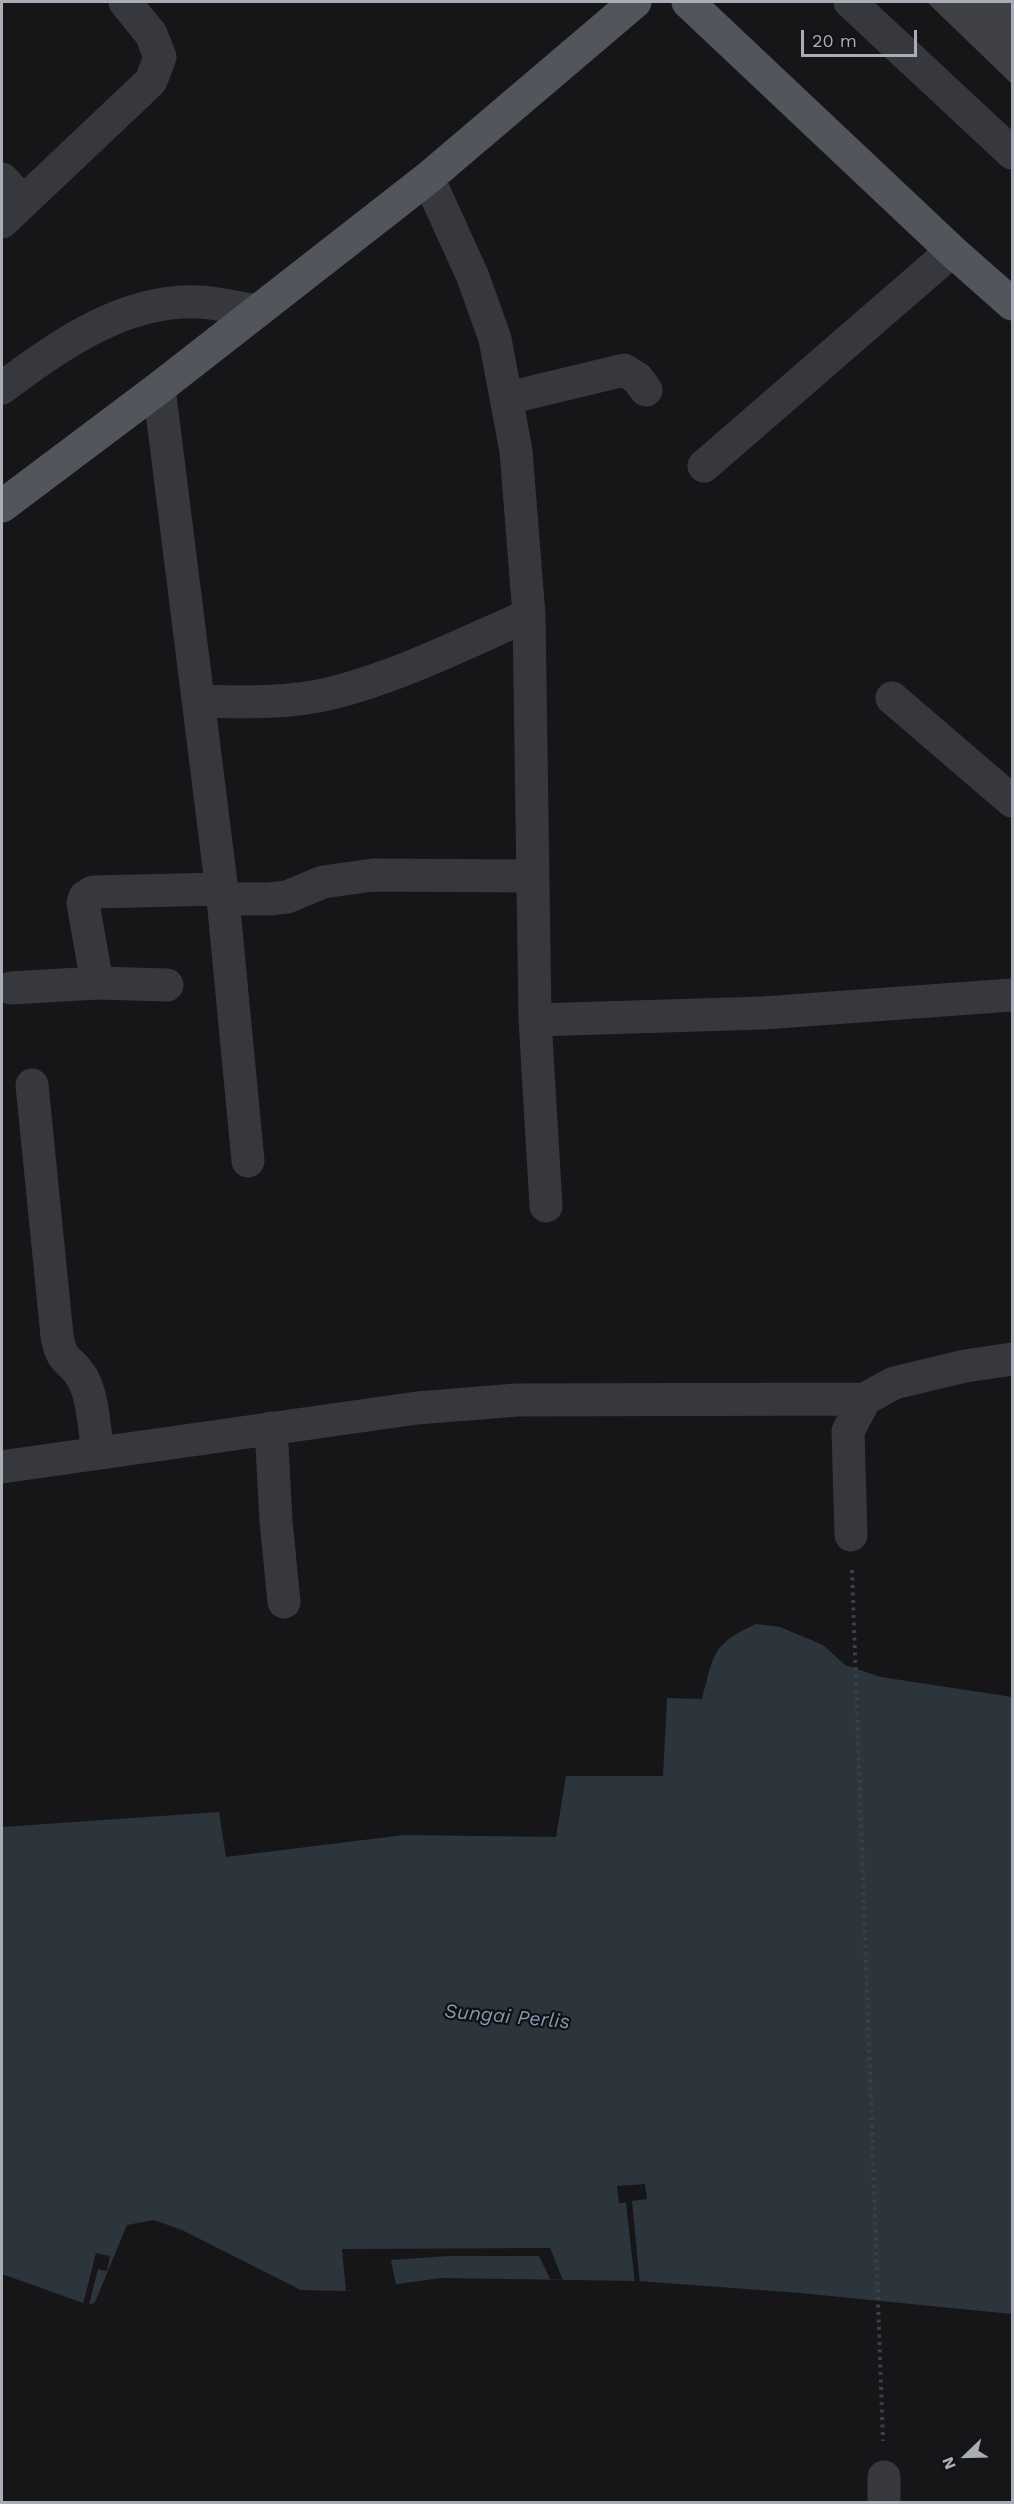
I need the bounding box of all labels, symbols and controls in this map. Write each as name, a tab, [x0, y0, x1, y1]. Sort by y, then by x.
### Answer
scale bar	[804, 18, 920, 56]
text: 20 m	[812, 30, 857, 51]
water label: Sungai Perlis	[443, 2000, 571, 2034]
north arrow	[936, 2426, 996, 2486]
text: N	[938, 2454, 960, 2472]

